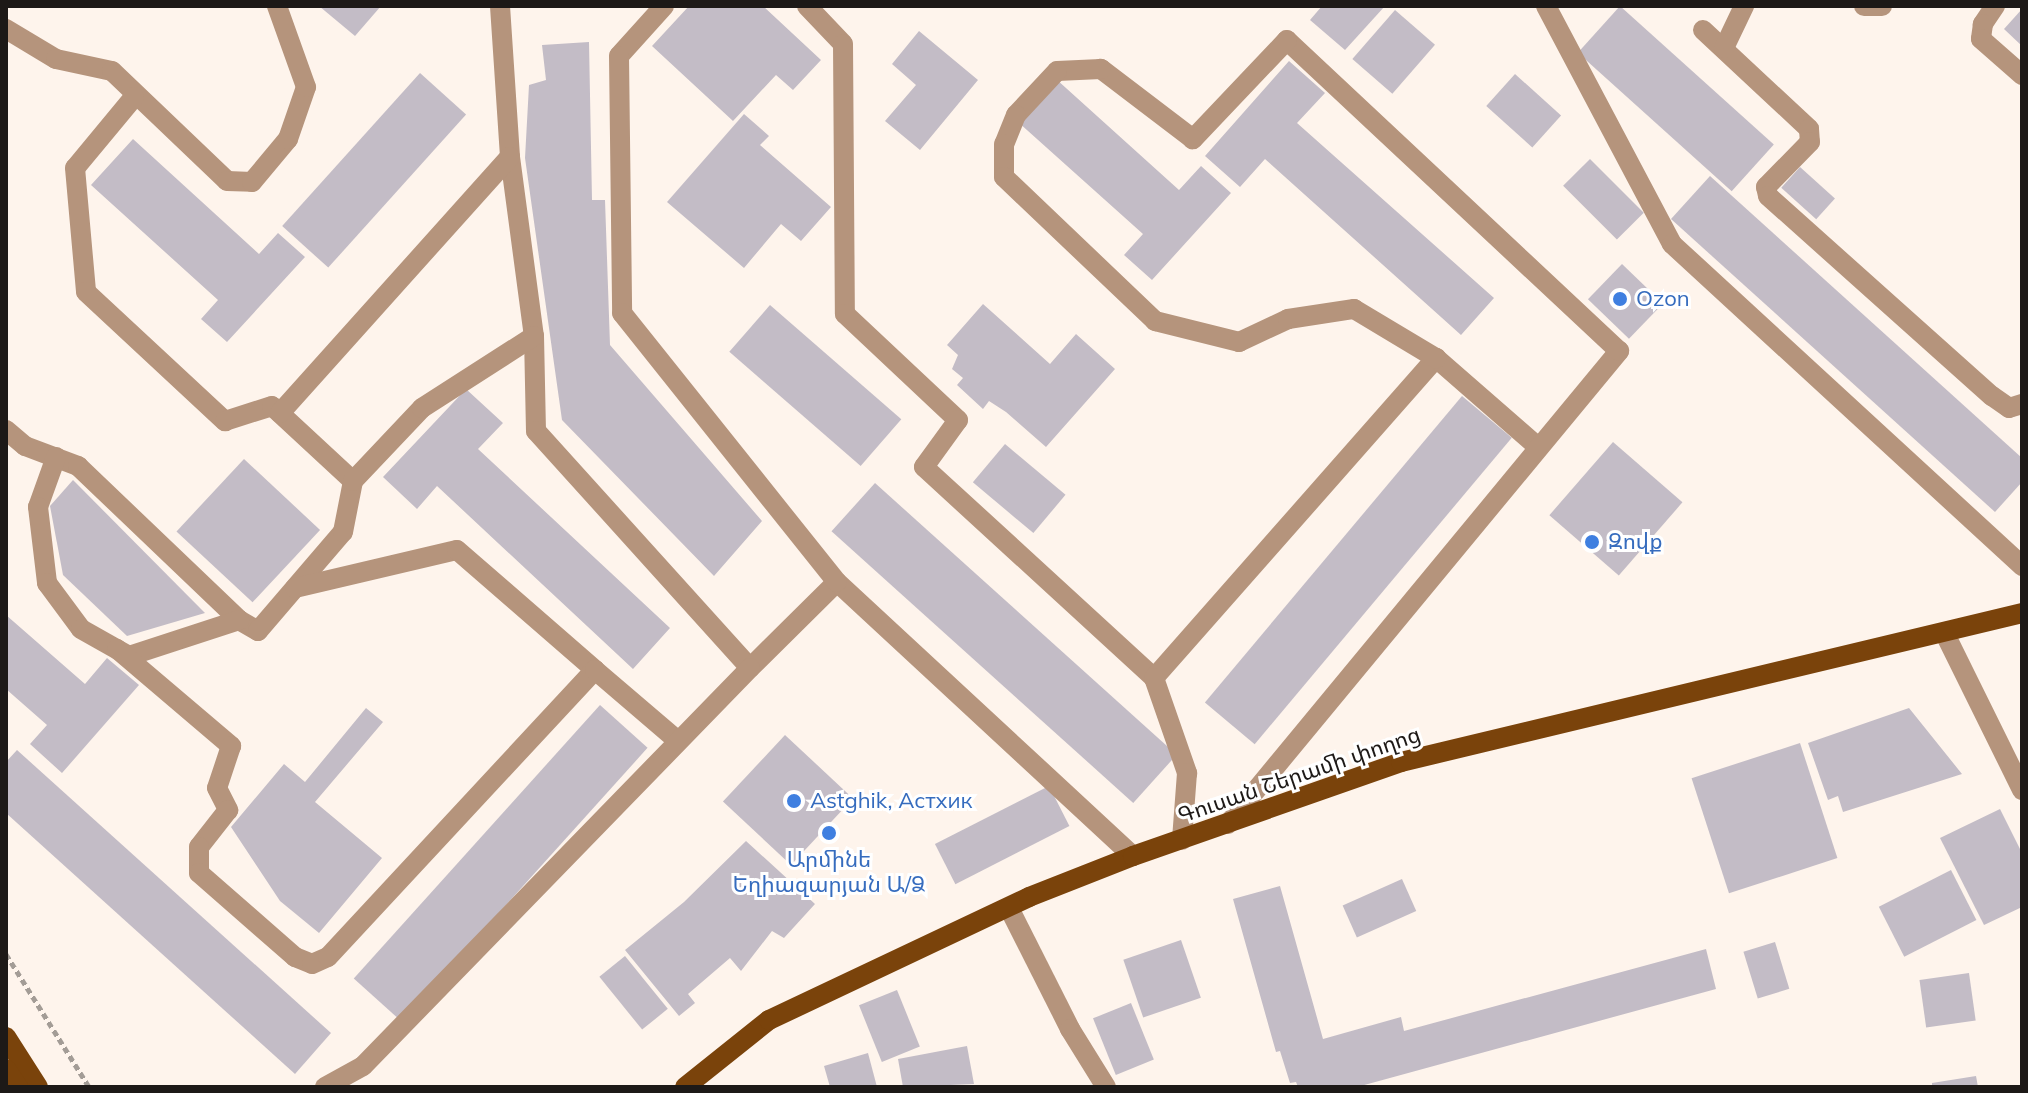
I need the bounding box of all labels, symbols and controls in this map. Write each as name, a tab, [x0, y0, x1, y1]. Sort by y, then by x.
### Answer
place label: Ozon	[1636, 286, 1690, 312]
marker: Ozon	[1611, 290, 1629, 308]
place label: Զովք	[1608, 529, 1663, 555]
marker: Զովք	[1583, 533, 1601, 551]
street label: Գուսան Շերամի փողոց	[1174, 721, 1424, 829]
place label: Astghik, Астхик	[810, 788, 972, 814]
marker: Astghik, Астхик	[785, 792, 803, 810]
marker: Արմինե Եղիազարյան Ա/Ձ	[820, 824, 838, 842]
place label: Արմինե Եղիազարյան Ա/Ձ	[733, 846, 925, 898]

